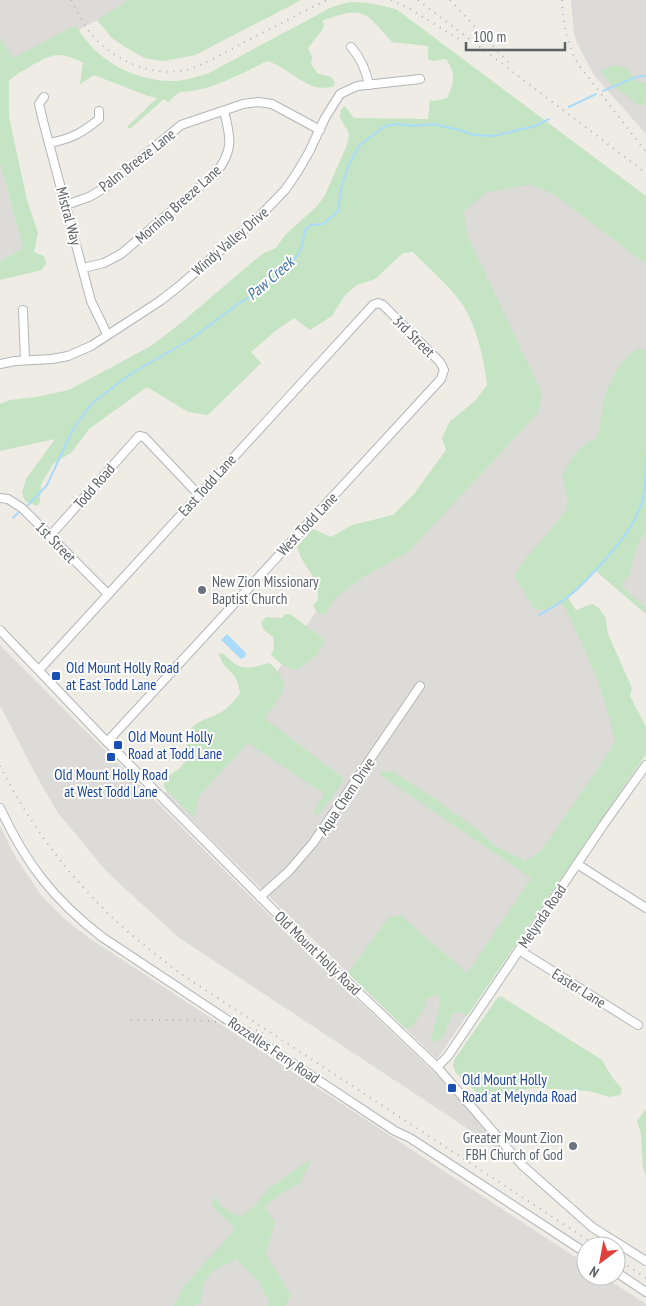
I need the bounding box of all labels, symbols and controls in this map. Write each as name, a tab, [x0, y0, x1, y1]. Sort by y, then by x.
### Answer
scale bar	[466, 20, 565, 52]
text: 100 m	[473, 27, 506, 46]
street label: Palm Breeze Lane	[95, 124, 179, 196]
street label: Morning Breeze Lane	[131, 160, 225, 248]
street label: Mistral Way	[52, 185, 86, 248]
street label: Windy Valley Drive	[188, 203, 272, 279]
water label: Paw Creek	[242, 251, 299, 304]
street label: 3rd Street	[389, 311, 439, 361]
street label: East Todd Lane	[174, 450, 240, 520]
street label: Todd Road	[69, 460, 119, 512]
street label: West Todd Lane	[273, 488, 341, 560]
street label: 1st Street	[32, 517, 80, 567]
place label: New Zion Missionary Baptist Church	[212, 572, 319, 608]
marker: New Zion Missionary Baptist Church	[196, 584, 208, 596]
place label: Old Mount Holly Road at East Todd Lane	[66, 658, 179, 694]
marker: Old Mount Holly Road at East Todd Lane	[50, 670, 62, 682]
place label: Old Mount Holly Road at Todd Lane	[128, 727, 222, 763]
marker: Old Mount Holly Road at Todd Lane	[112, 739, 124, 751]
marker: Old Mount Holly Road at West Todd Lane	[105, 751, 117, 763]
street label: Aqua Chem Drive	[313, 754, 379, 838]
place label: Old Mount Holly Road at West Todd Lane	[54, 765, 168, 801]
street label: Melynda Road	[514, 881, 570, 951]
street label: Old Mount Holly Road	[271, 907, 365, 999]
street label: Easter Lane	[549, 964, 609, 1012]
street label: Rozzelles Ferry Road	[225, 1013, 323, 1087]
place label: Old Mount Holly Road at Melynda Road	[462, 1070, 577, 1106]
marker: Old Mount Holly Road at Melynda Road	[446, 1082, 458, 1094]
place label: Greater Mount Zion FBH Church of God	[463, 1128, 563, 1164]
marker: Greater Mount Zion FBH Church of God	[567, 1140, 579, 1152]
north arrow	[576, 1236, 626, 1286]
text: N	[586, 1262, 602, 1282]

